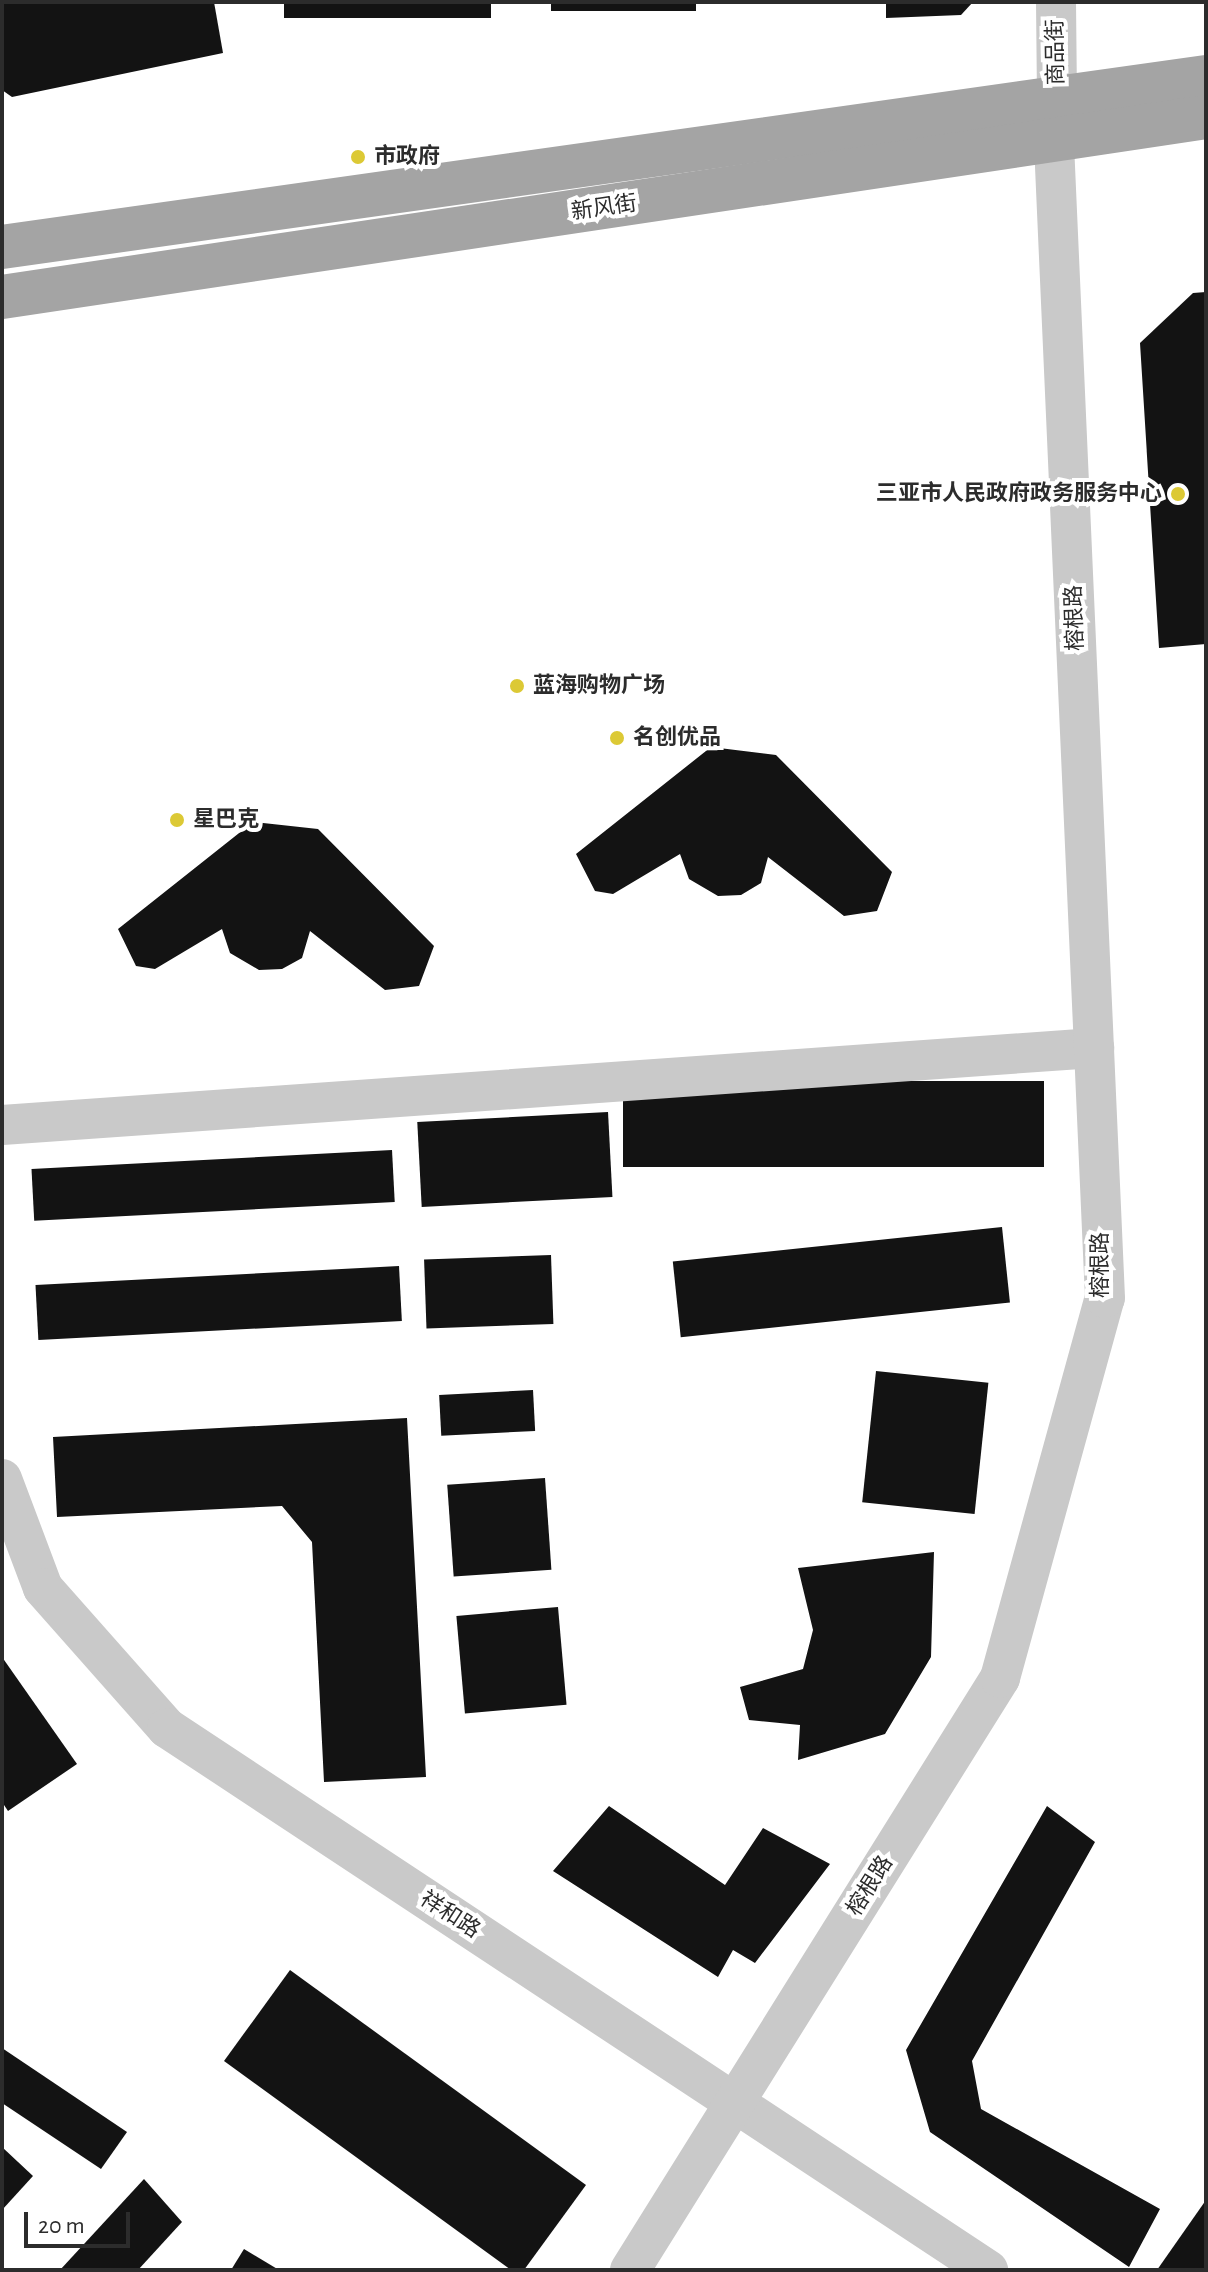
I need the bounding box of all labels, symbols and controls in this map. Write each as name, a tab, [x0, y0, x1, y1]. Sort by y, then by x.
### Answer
street label: 商品街	[1042, 19, 1070, 85]
place label: 市政府	[374, 144, 440, 170]
marker: 市政府	[349, 148, 367, 166]
street label: 新风街	[569, 190, 639, 226]
place label: 三亚市人民政府政务服务中心	[876, 481, 1162, 507]
marker: 三亚市人民政府政务服务中心	[1169, 485, 1187, 503]
street label: 榕根路	[1061, 585, 1089, 651]
place label: 蓝海购物广场	[533, 673, 665, 699]
marker: 蓝海购物广场	[508, 677, 526, 695]
place label: 名创优品	[633, 725, 721, 751]
marker: 名创优品	[608, 729, 626, 747]
place label: 星巴克	[193, 807, 259, 833]
marker: 星巴克	[168, 811, 186, 829]
street label: 榕根路	[1088, 1232, 1114, 1298]
street label: 榕根路	[841, 1851, 899, 1921]
street label: 祥和路	[415, 1886, 485, 1944]
scale bar	[28, 2196, 134, 2246]
text: 20 m	[38, 2214, 85, 2238]

